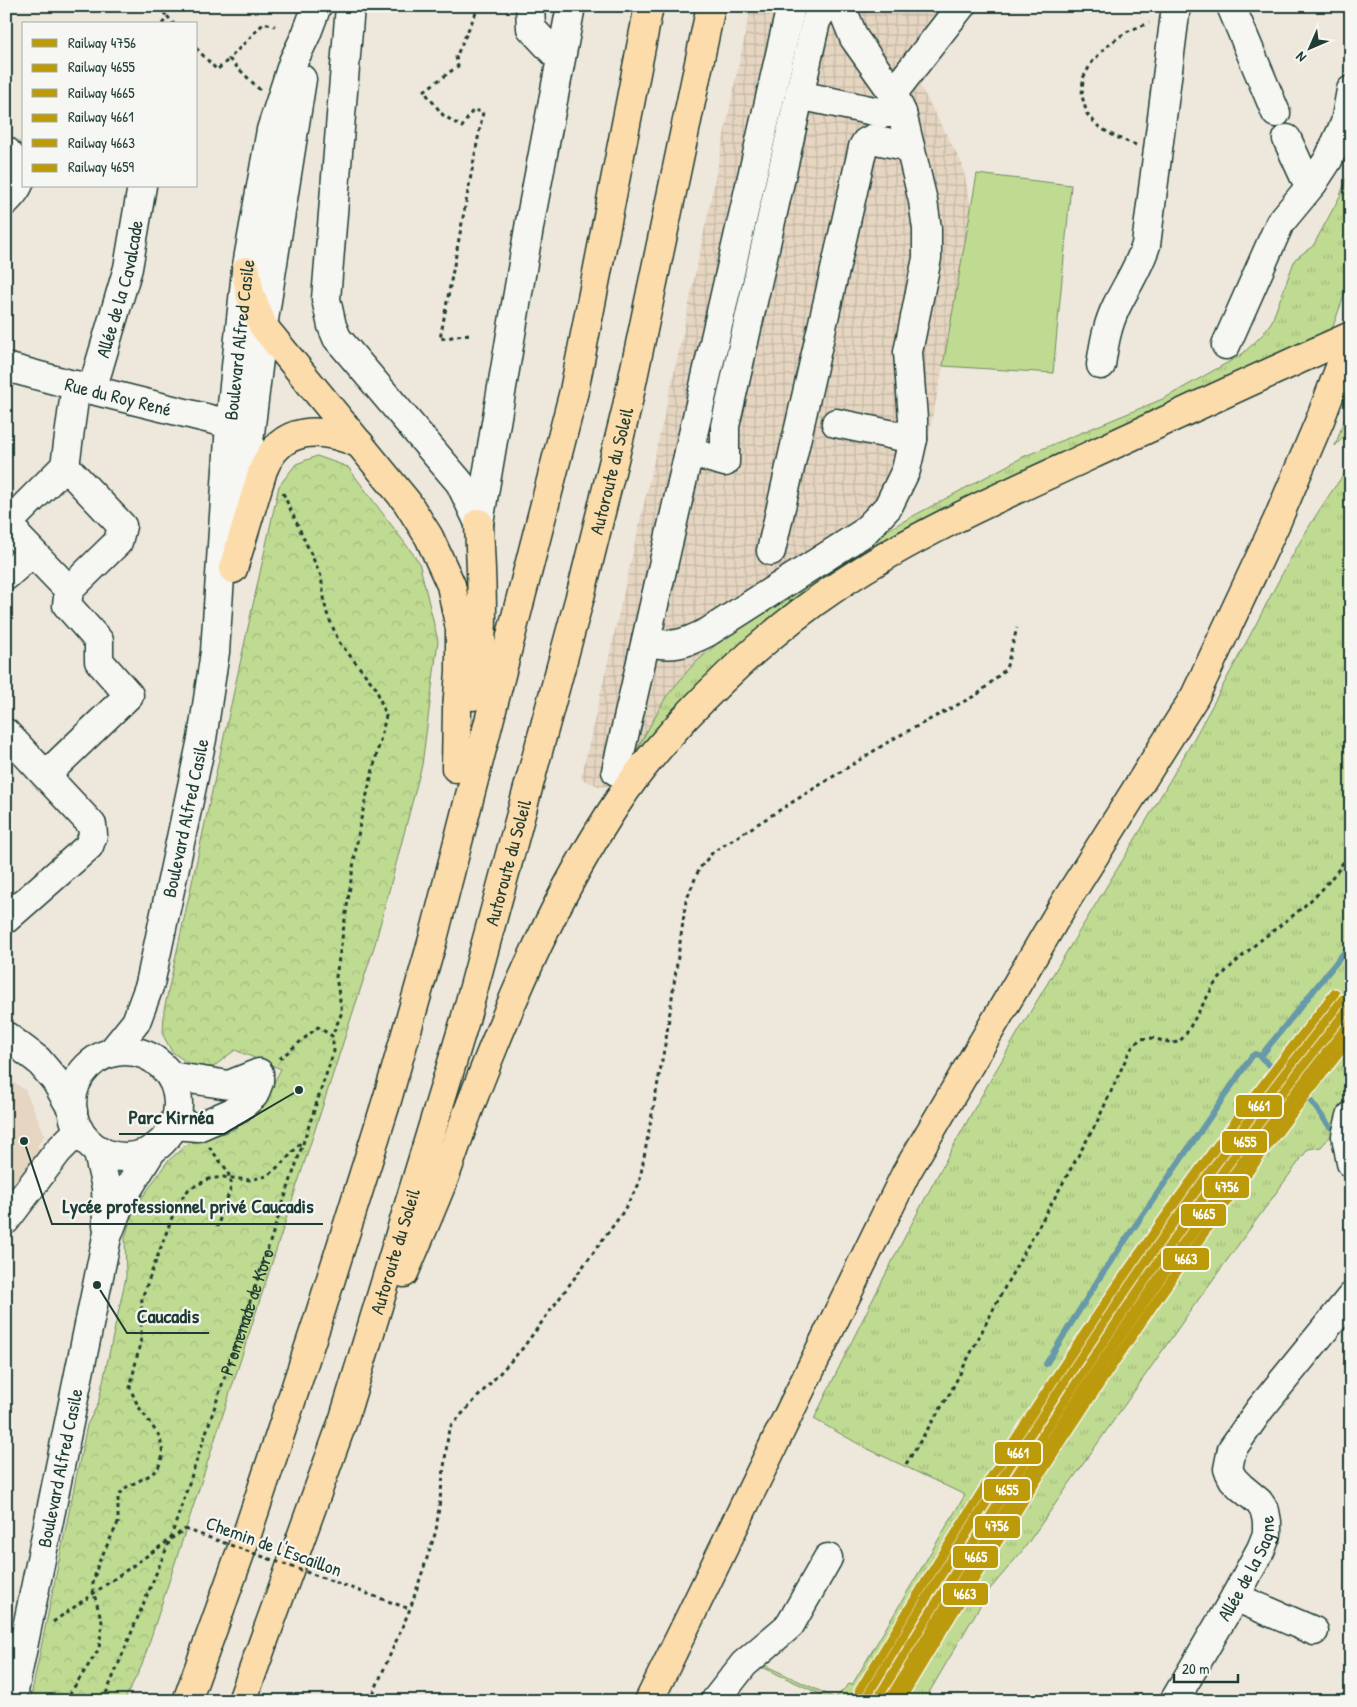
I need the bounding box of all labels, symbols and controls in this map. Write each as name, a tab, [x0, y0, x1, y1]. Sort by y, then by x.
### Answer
legend	[22, 22, 198, 188]
north arrow	[1284, 22, 1334, 72]
text: Railway 4756	[68, 32, 136, 53]
text: N	[1291, 48, 1310, 67]
text: Railway 4655	[68, 56, 136, 77]
text: Railway 4665	[68, 82, 135, 103]
text: Railway 4661	[68, 106, 134, 127]
text: Railway 4663	[68, 132, 135, 153]
text: Railway 4659	[68, 156, 135, 177]
street label: Allée de la Cavalcade	[89, 218, 149, 361]
street label: Boulevard Alfred Casile	[217, 257, 261, 421]
street label: Rue du Roy René	[62, 370, 174, 422]
street label: Autoroute du Soleil	[583, 404, 640, 537]
street label: Boulevard Alfred Casile	[156, 736, 215, 900]
street label: Autoroute du Soleil	[478, 795, 538, 929]
line badge: 4661	[1235, 1094, 1283, 1118]
text: 4661	[1248, 1096, 1270, 1115]
callout: Parc Kirnéa	[119, 1099, 224, 1134]
text: Parc Kirnéa	[129, 1103, 214, 1130]
line badge: 4655	[1221, 1130, 1268, 1154]
text: 4655	[1234, 1132, 1256, 1151]
line badge: 4756	[1203, 1175, 1250, 1199]
text: 4756	[1215, 1177, 1239, 1196]
street label: Autoroute du Soleil	[363, 1184, 426, 1317]
callout: Lycée professionnel privé Caucadis	[52, 1189, 323, 1224]
text: Lycée professionnel privé Caucadis	[62, 1192, 314, 1220]
line badge: 4665	[1180, 1203, 1227, 1227]
text: 4665	[1193, 1204, 1215, 1223]
street label: Promenade de Koro	[213, 1245, 280, 1379]
line badge: 4663	[1162, 1247, 1210, 1271]
text: 4663	[1175, 1249, 1198, 1268]
callout: Caucadis	[127, 1298, 209, 1333]
text: Caucadis	[137, 1302, 199, 1329]
street label: Boulevard Alfred Casile	[31, 1386, 89, 1550]
line badge: 4661	[994, 1441, 1042, 1465]
text: 4661	[1007, 1443, 1029, 1462]
line badge: 4655	[983, 1478, 1031, 1502]
text: 4655	[996, 1480, 1018, 1499]
street label: Chemin de l'Escaillon	[202, 1509, 346, 1583]
street label: Allée de la Sagne	[1211, 1514, 1280, 1626]
line badge: 4756	[974, 1515, 1021, 1539]
text: 4756	[985, 1516, 1009, 1535]
line badge: 4665	[952, 1545, 999, 1569]
text: 4665	[965, 1547, 987, 1566]
line badge: 4663	[942, 1582, 989, 1606]
text: 4663	[954, 1584, 977, 1603]
scale bar	[1174, 1652, 1238, 1684]
text: 20 m	[1182, 1658, 1209, 1679]

